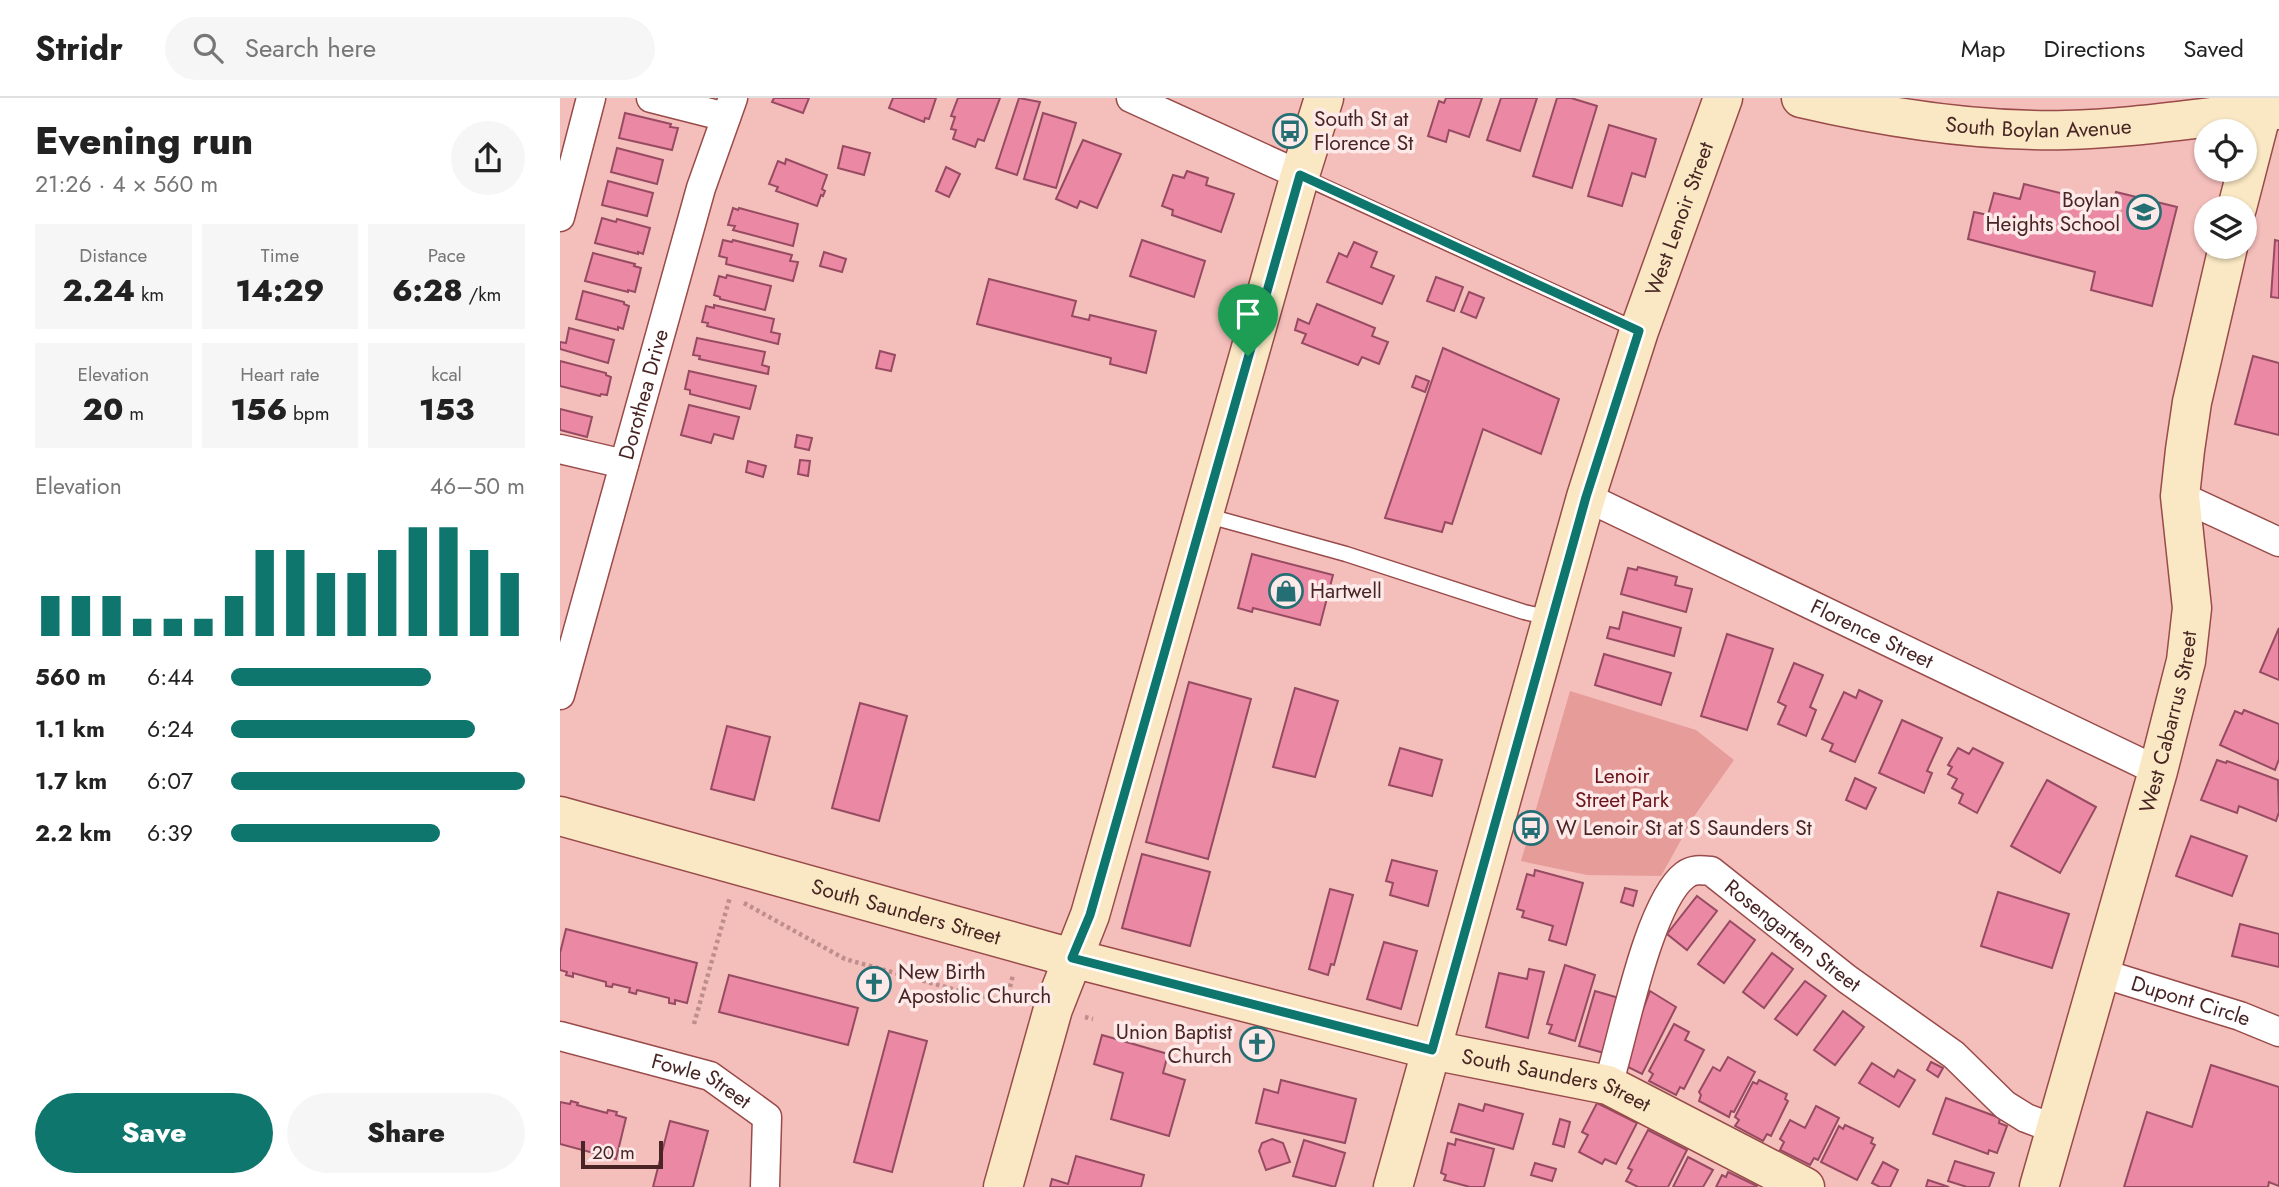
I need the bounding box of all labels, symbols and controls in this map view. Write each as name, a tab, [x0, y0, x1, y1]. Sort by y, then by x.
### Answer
search box	[165, 17, 655, 80]
text: Stridr	[35, 25, 123, 72]
icon: search	[189, 29, 227, 67]
text: Search here	[245, 29, 376, 67]
text: Map	[1961, 31, 2006, 66]
text: Directions	[2044, 31, 2145, 66]
text: Saved	[2183, 31, 2244, 66]
place label: South St at Florence St	[1314, 104, 1413, 158]
street label: South Boylan Avenue	[1944, 109, 2133, 145]
bus stop icon: South St at Florence St	[1271, 112, 1309, 150]
text: Evening run	[35, 113, 253, 168]
map controls	[2194, 119, 2257, 259]
button: locate	[2194, 119, 2257, 182]
button: share	[451, 121, 525, 195]
street label: West Lenoir Street	[1638, 138, 1721, 300]
text: 21:26 · 4 × 560 m	[35, 167, 218, 201]
place label: Boylan Heights School	[1986, 185, 2120, 239]
school or university icon: Boylan Heights School	[2125, 193, 2163, 231]
button: layers	[2194, 196, 2257, 259]
text: Distance	[79, 242, 147, 269]
text: Time	[261, 242, 299, 269]
text: Pace	[428, 242, 466, 269]
text: 2.24	[63, 269, 135, 312]
text: 14:29	[235, 269, 325, 312]
text: 6:28	[392, 269, 463, 312]
text: km	[135, 281, 164, 308]
text: /km	[463, 281, 501, 308]
pin	[1218, 284, 1278, 356]
icon: arrive	[1229, 295, 1267, 333]
street label: Dorothea Drive	[611, 326, 676, 463]
text: Elevation	[77, 361, 149, 388]
text: Heart rate	[240, 361, 320, 388]
text: kcal	[431, 361, 462, 388]
text: 20	[83, 388, 124, 431]
text: 156	[231, 388, 287, 431]
text: 153	[419, 388, 474, 431]
text: m	[124, 400, 144, 427]
text: bpm	[287, 400, 329, 427]
text: Elevation	[35, 469, 122, 503]
text: 46–50 m	[430, 469, 525, 503]
shop icon: Hartwell	[1267, 572, 1305, 610]
place label: Hartwell	[1310, 576, 1382, 606]
street label: Florence Street	[1805, 592, 1938, 676]
street label: West Cabarrus Street	[2132, 629, 2204, 817]
text: 560 m	[35, 660, 106, 694]
text: 6:44	[147, 660, 194, 694]
text: 1.1 km	[35, 712, 105, 746]
text: 6:24	[147, 712, 194, 746]
park label: Lenoir Street Park	[1575, 761, 1670, 815]
text: 1.7 km	[35, 764, 107, 798]
text: 6:07	[147, 764, 193, 798]
bus stop icon: W Lenoir St at S Saunders St	[1512, 809, 1550, 847]
place label: W Lenoir St at S Saunders St	[1556, 813, 1812, 843]
text: 2.2 km	[35, 816, 112, 850]
text: 6:39	[147, 816, 193, 850]
street label: South Saunders Street	[808, 871, 1004, 952]
street label: Rosengarten Street	[1718, 872, 1867, 999]
place label: New Birth Apostolic Church	[898, 957, 1051, 1011]
church icon: New Birth Apostolic Church	[855, 965, 893, 1003]
street label: Dupont Circle	[2127, 968, 2255, 1034]
place label: Union Baptist Church	[1116, 1017, 1232, 1071]
church icon: Union Baptist Church	[1238, 1025, 1276, 1063]
street label: South Saunders Street	[1459, 1041, 1656, 1120]
street label: Fowle Street	[648, 1046, 757, 1116]
button: Save	[35, 1093, 273, 1173]
button: Share	[287, 1093, 525, 1173]
scale bar	[581, 1138, 663, 1170]
text: 20 m	[592, 1139, 635, 1166]

